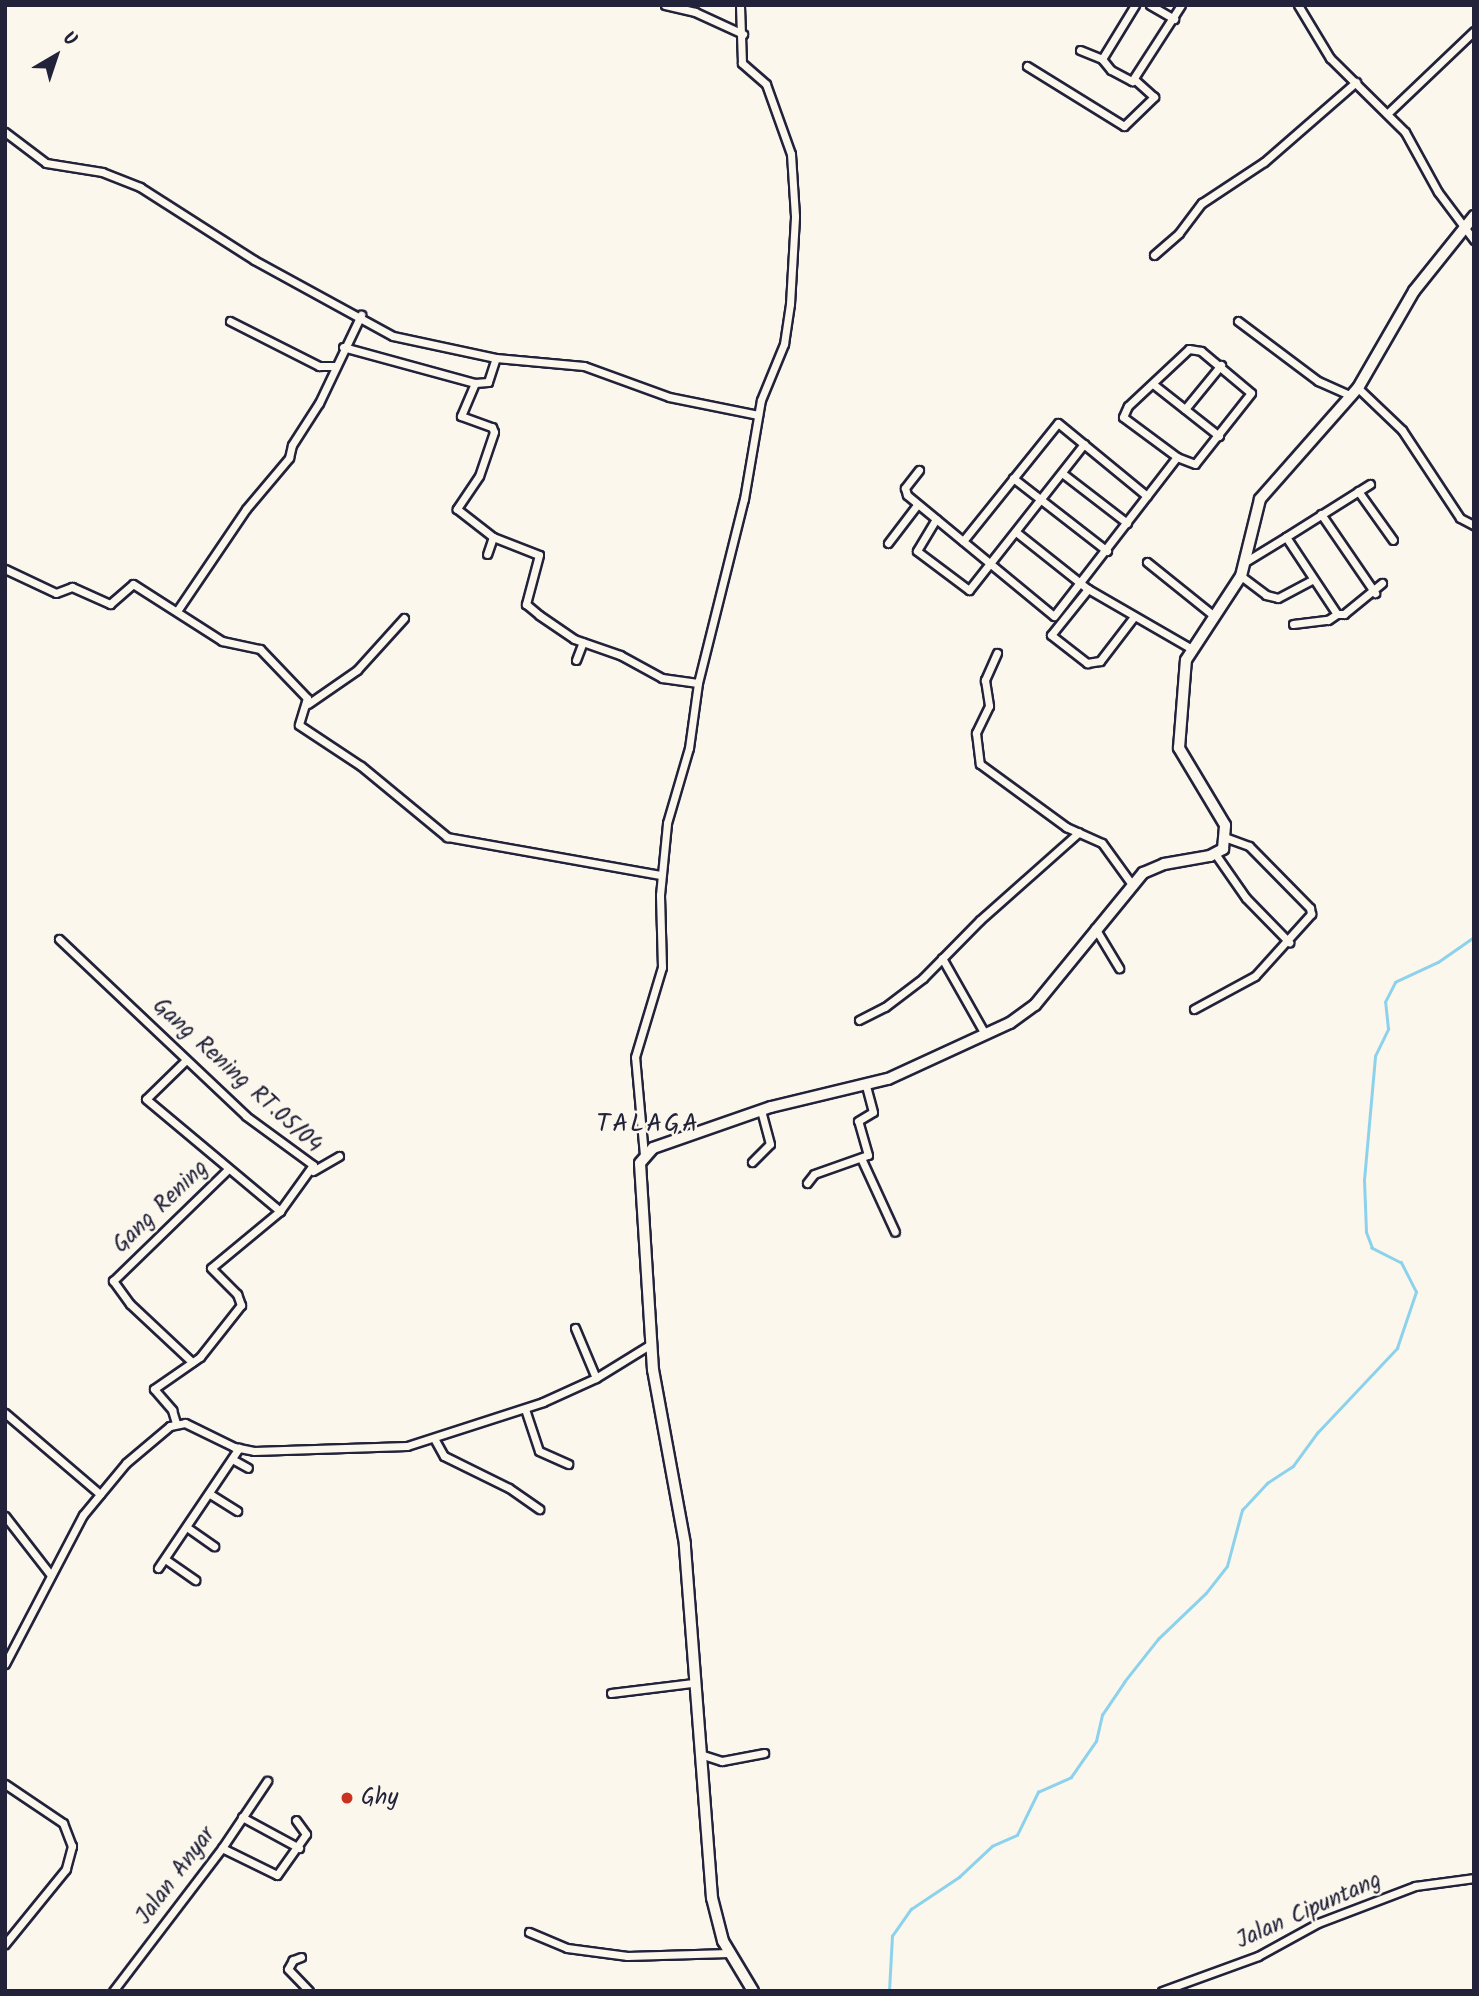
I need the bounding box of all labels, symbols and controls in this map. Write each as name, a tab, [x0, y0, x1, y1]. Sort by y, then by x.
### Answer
north arrow	[21, 21, 91, 91]
text: U	[55, 24, 83, 55]
street label: Gang Rening RT.05/04	[147, 993, 327, 1159]
district label: TALAGA	[597, 1109, 699, 1141]
street label: Gang Rening	[108, 1155, 214, 1259]
place label: Ghy	[361, 1784, 398, 1812]
marker: Ghy	[339, 1790, 355, 1806]
street label: Jalan Anyar	[130, 1822, 222, 1930]
street label: Jalan Cipuntang	[1232, 1867, 1386, 1955]

